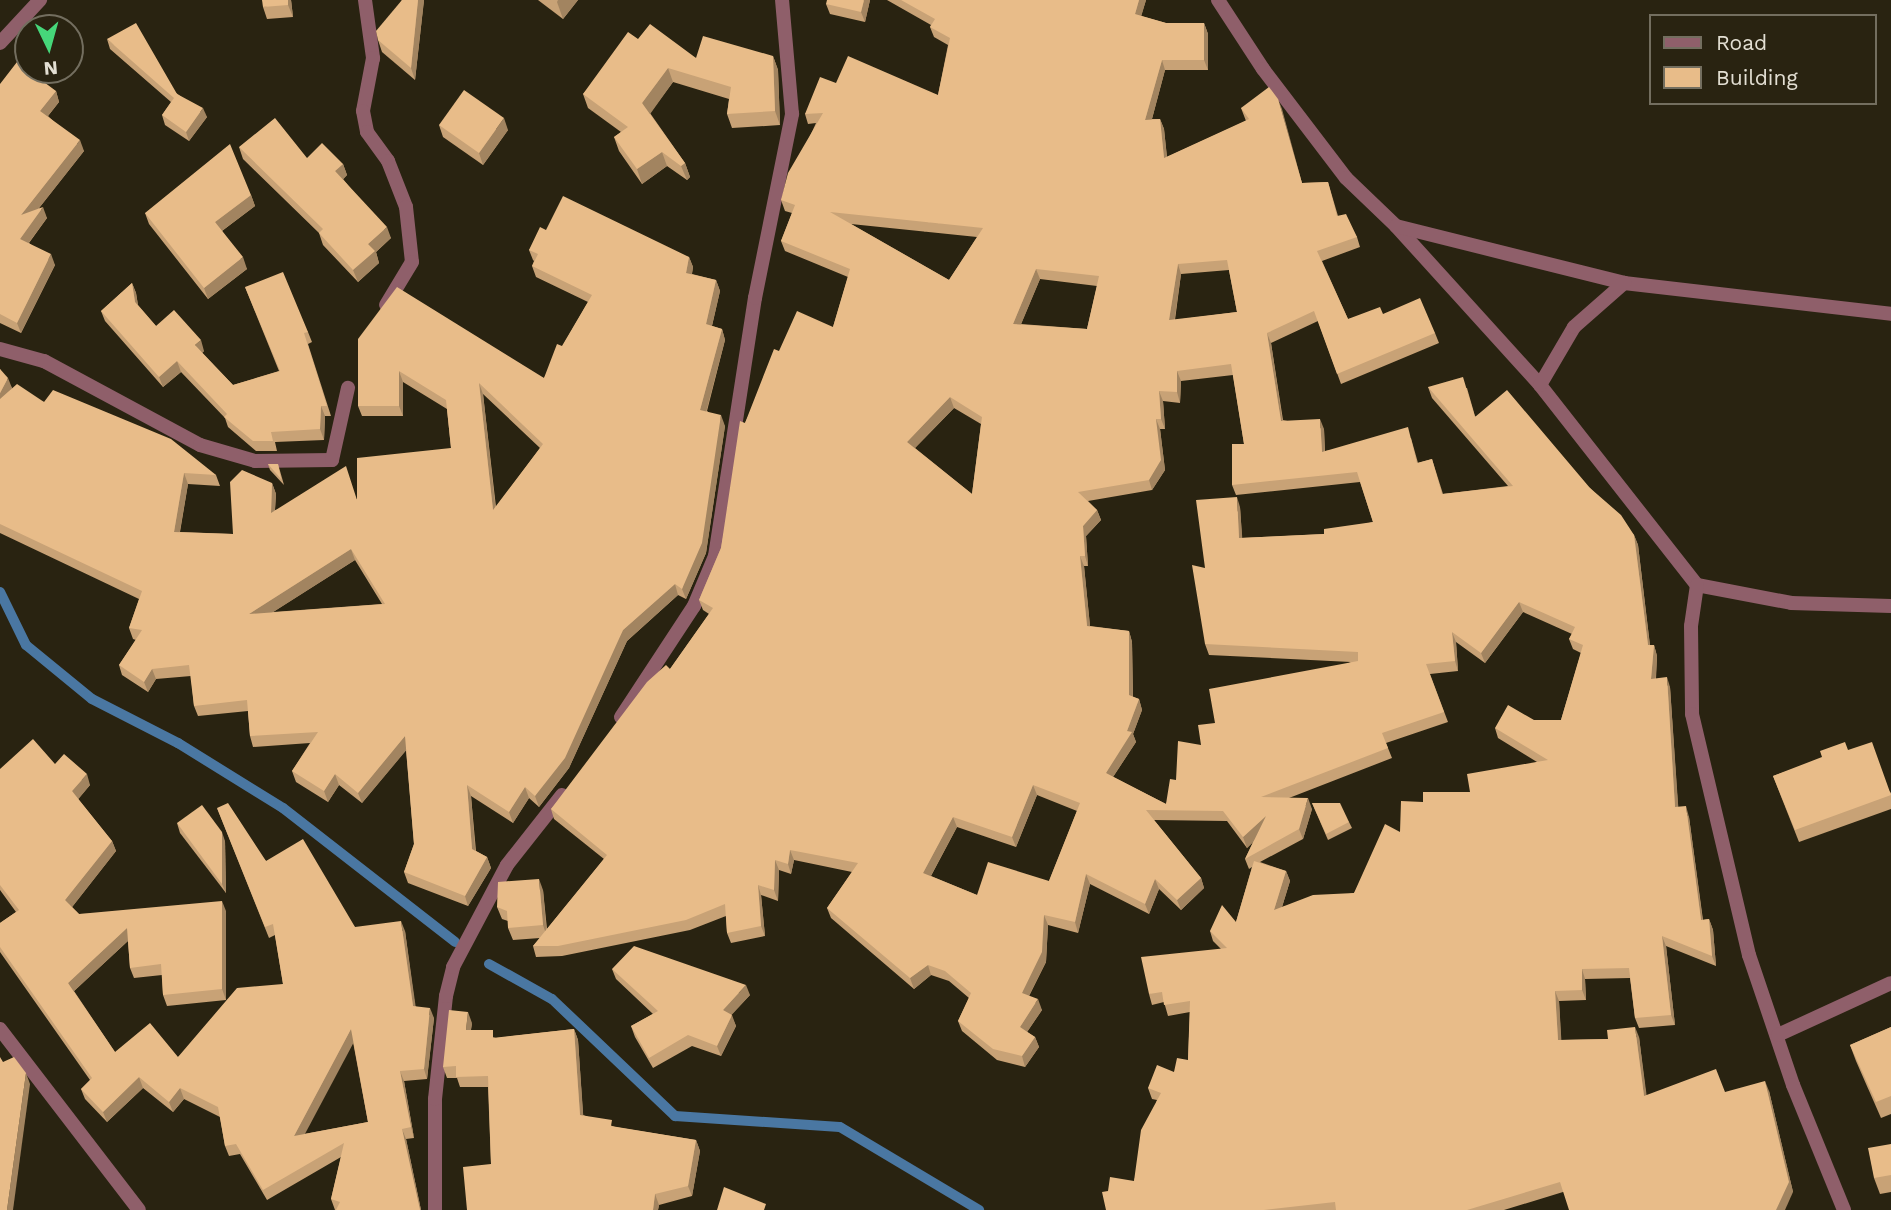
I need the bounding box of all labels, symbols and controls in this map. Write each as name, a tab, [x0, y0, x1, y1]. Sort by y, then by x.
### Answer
north arrow	[14, 14, 84, 84]
legend	[1650, 14, 1877, 105]
text: Road	[1716, 30, 1767, 55]
text: N	[43, 56, 59, 80]
text: Building	[1716, 65, 1798, 90]

